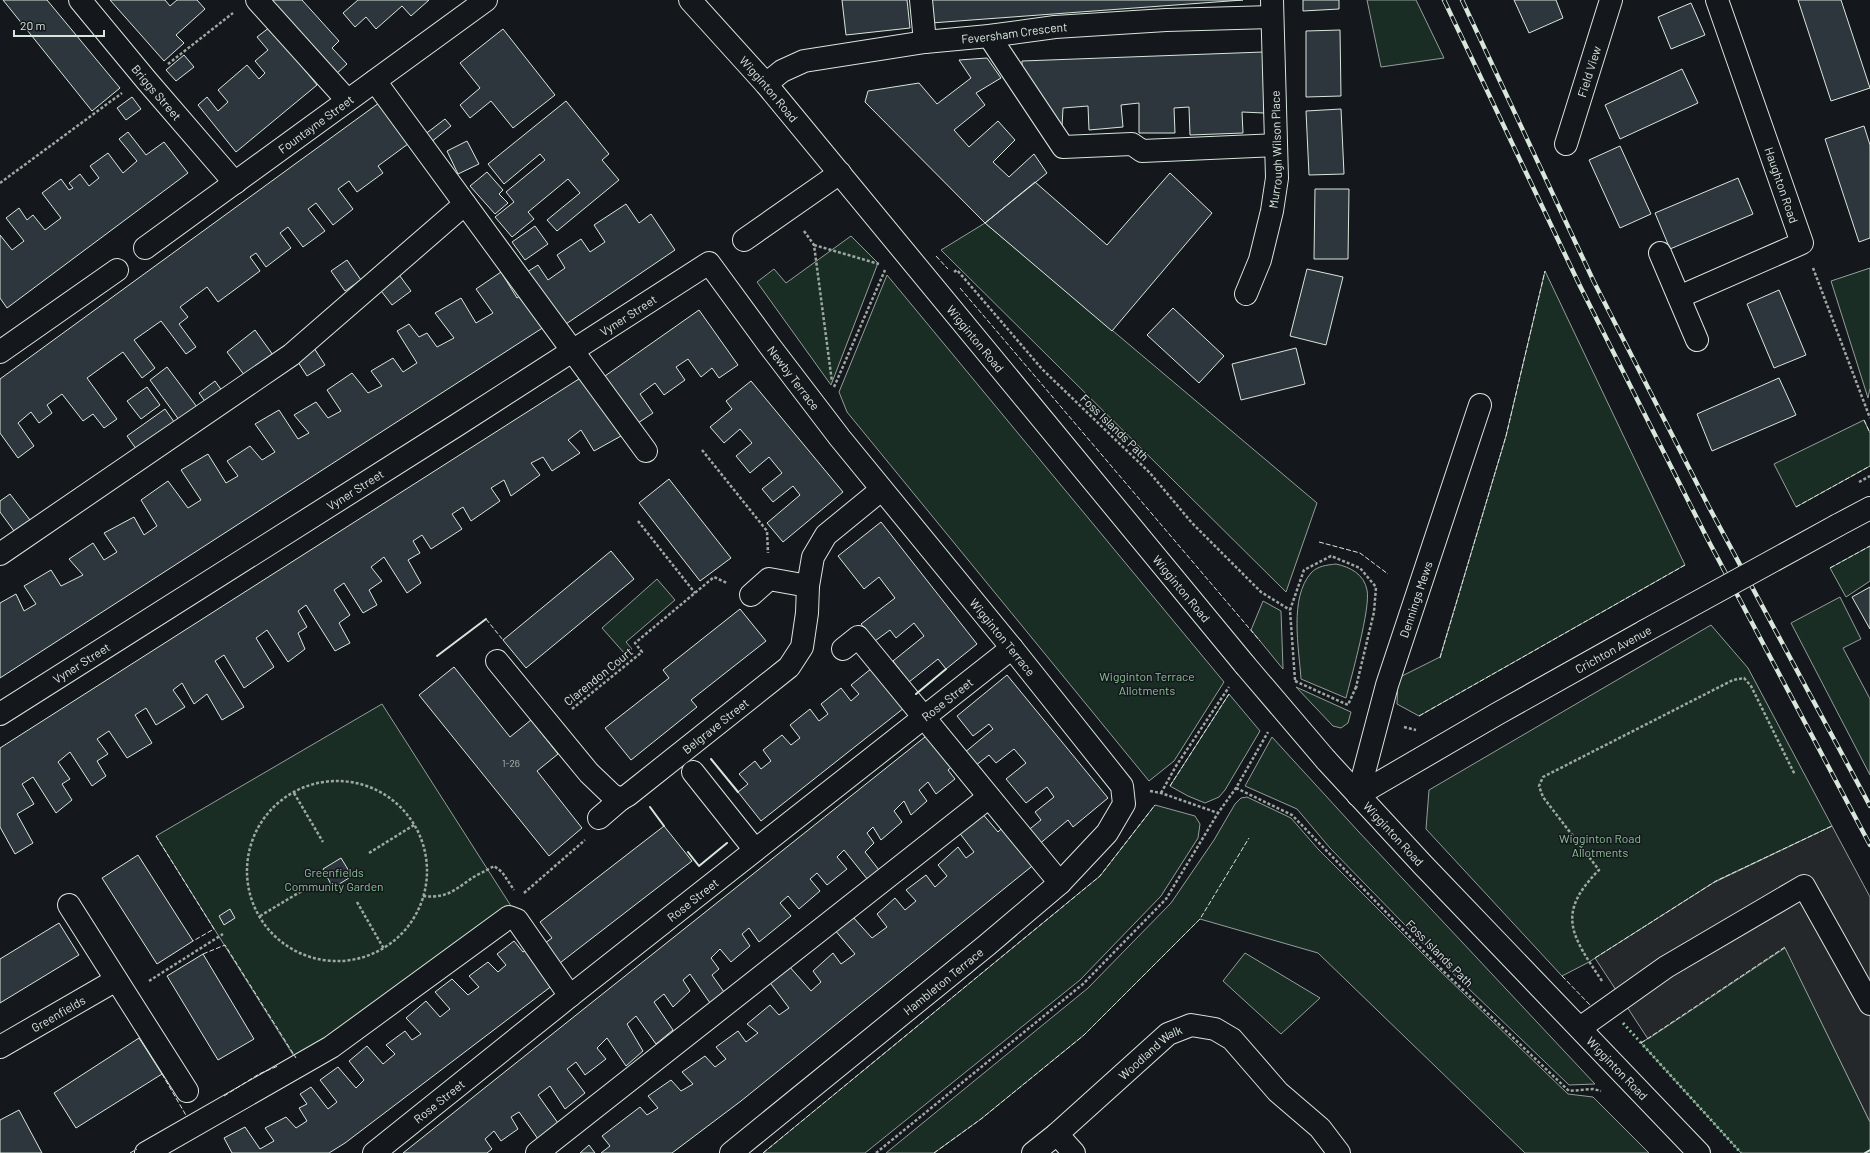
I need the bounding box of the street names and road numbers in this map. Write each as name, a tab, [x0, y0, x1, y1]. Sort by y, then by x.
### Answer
street label: Feversham Crescent	[961, 19, 1068, 46]
street label: Field View	[1574, 44, 1603, 99]
street label: Wigginton Road	[737, 53, 801, 125]
street label: Briggs Street	[129, 62, 184, 123]
street label: Murrough Wilson Place	[1265, 90, 1284, 209]
street label: Fountayne Street	[275, 92, 356, 156]
street label: Haughton Road	[1762, 145, 1802, 225]
street label: Vyner Street	[597, 292, 659, 339]
street label: Wigginton Road	[944, 302, 1007, 375]
street label: Newby Terrace	[765, 343, 823, 413]
street label: Foss Islands Path	[1078, 391, 1152, 463]
street label: Vyner Street	[324, 466, 386, 513]
street label: Wigginton Road	[1150, 552, 1213, 625]
street label: Dennings Mews	[1396, 559, 1435, 639]
street label: Wigginton Terrace	[967, 596, 1038, 678]
street label: Crichton Avenue	[1572, 622, 1654, 676]
street label: Vyner Street	[50, 639, 112, 686]
street label: Clarendon Court	[561, 644, 635, 708]
street label: Rose Street	[919, 675, 975, 724]
street label: Belgrave Street	[679, 695, 751, 756]
street label: Wigginton Road	[1361, 799, 1427, 868]
street label: Rose Street	[664, 875, 721, 924]
street label: Foss Islands Path	[1403, 916, 1477, 990]
street label: Hambleton Terrace	[900, 944, 986, 1018]
street label: Greenfields	[29, 992, 88, 1035]
street label: Woodland Walk	[1115, 1022, 1184, 1082]
street label: Wigginton Road	[1584, 1033, 1651, 1102]
street label: Rose Street	[411, 1077, 467, 1126]

